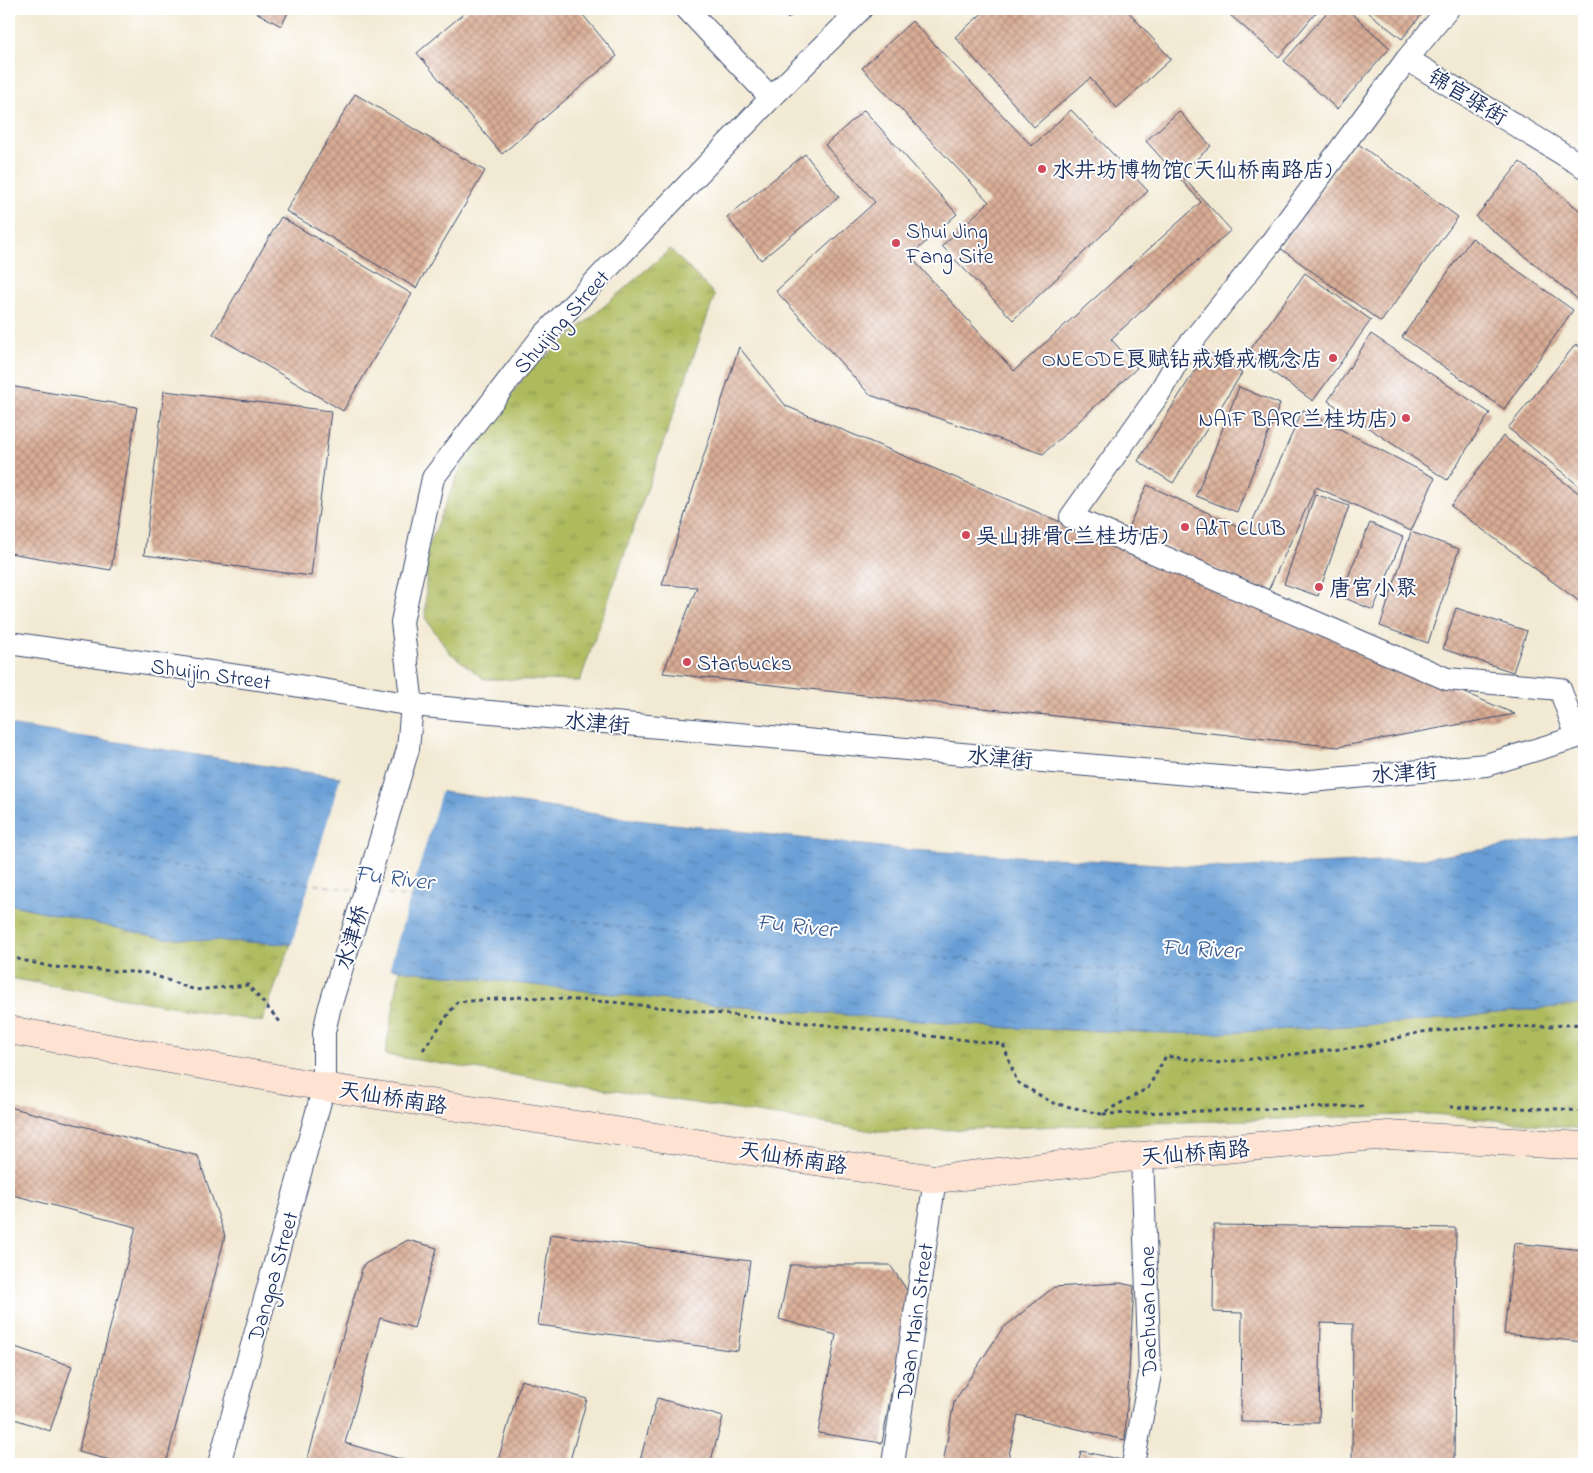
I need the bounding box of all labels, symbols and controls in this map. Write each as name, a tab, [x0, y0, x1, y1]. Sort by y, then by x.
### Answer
street label: 锦官驿街	[1420, 62, 1512, 135]
place label: 水井坊博物馆(天仙桥南路店)	[1052, 156, 1332, 188]
marker: 水井坊博物馆(天仙桥南路店)	[1036, 163, 1048, 175]
place label: Shui Jing Fang Site	[905, 217, 994, 275]
marker: Shui Jing Fang Site	[890, 237, 902, 249]
street label: Shuijing Street	[507, 263, 620, 383]
place label: ONEODE良赋钻戒婚戒概念店	[1042, 345, 1323, 377]
marker: ONEODE良赋钻戒婚戒概念店	[1327, 352, 1339, 364]
place label: NAIF BAR(兰桂坊店)	[1198, 405, 1396, 437]
marker: NAIF BAR(兰桂坊店)	[1400, 412, 1412, 424]
place label: A&T CLUB	[1195, 514, 1286, 546]
marker: A&T CLUB	[1179, 521, 1191, 533]
place label: 吴山排骨(兰桂坊店)	[976, 522, 1168, 554]
marker: 吴山排骨(兰桂坊店)	[960, 529, 972, 541]
place label: 唐宫小聚	[1329, 574, 1417, 606]
marker: 唐宫小聚	[1313, 581, 1325, 593]
place label: Starbucks	[697, 649, 792, 681]
street label: Shuijin Street	[148, 652, 273, 700]
marker: Starbucks	[681, 656, 693, 668]
street label: 水津街	[562, 706, 631, 744]
street label: 水津街	[965, 741, 1034, 779]
street label: 水津街	[1370, 756, 1439, 794]
water label: Fu River	[352, 857, 438, 902]
street label: 水津桥	[329, 902, 379, 974]
water label: Fu River	[754, 906, 840, 949]
water label: Fu River	[1160, 931, 1244, 970]
street label: 天仙桥南路	[336, 1076, 449, 1124]
street label: 天仙桥南路	[1139, 1134, 1251, 1176]
street label: 天仙桥南路	[736, 1136, 849, 1184]
street label: Dangpa Street	[241, 1208, 310, 1347]
street label: Daan Main Street	[890, 1241, 944, 1402]
street label: Dachuan Lane	[1133, 1246, 1167, 1377]

